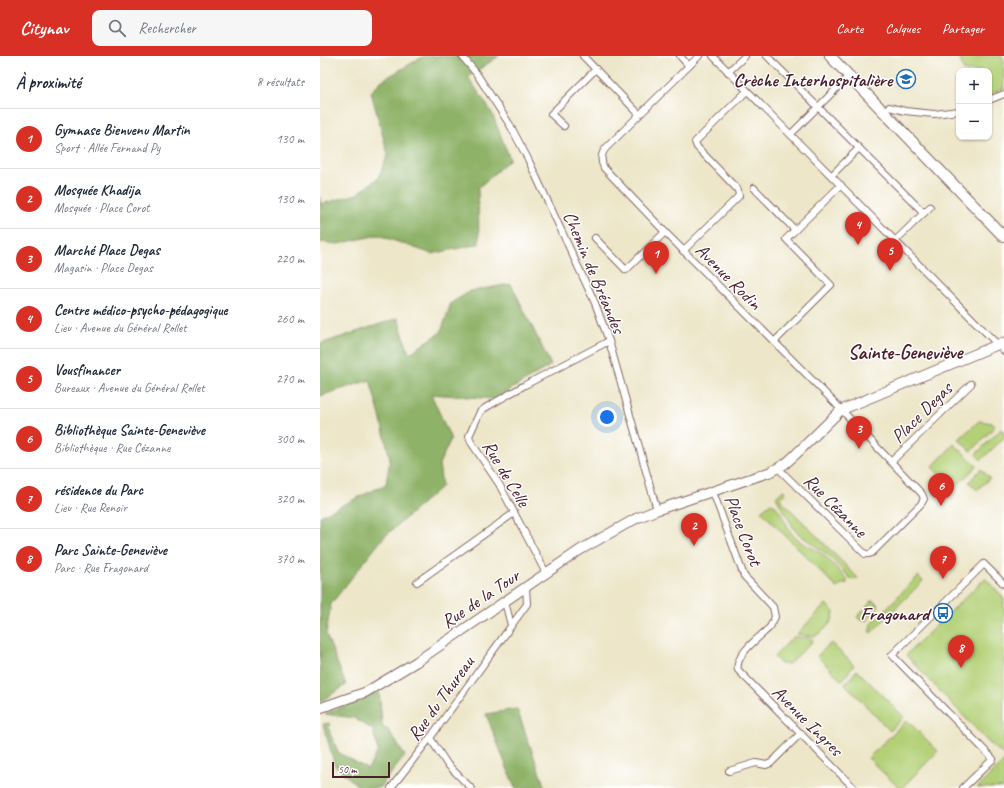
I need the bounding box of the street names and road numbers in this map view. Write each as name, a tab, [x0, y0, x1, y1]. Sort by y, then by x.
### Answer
street label: Chemin de Bréandes	[558, 208, 631, 338]
street label: Avenue Rodin	[690, 238, 767, 315]
street label: Place Degas	[886, 375, 959, 448]
street label: Rue de Celle	[477, 436, 536, 513]
street label: Rue Cézanne	[798, 469, 873, 544]
street label: Place Corot	[719, 492, 768, 571]
street label: Rue de la Tour	[437, 563, 526, 634]
street label: Rue du Thureau	[402, 651, 480, 746]
street label: Avenue Ingres	[767, 680, 849, 762]

